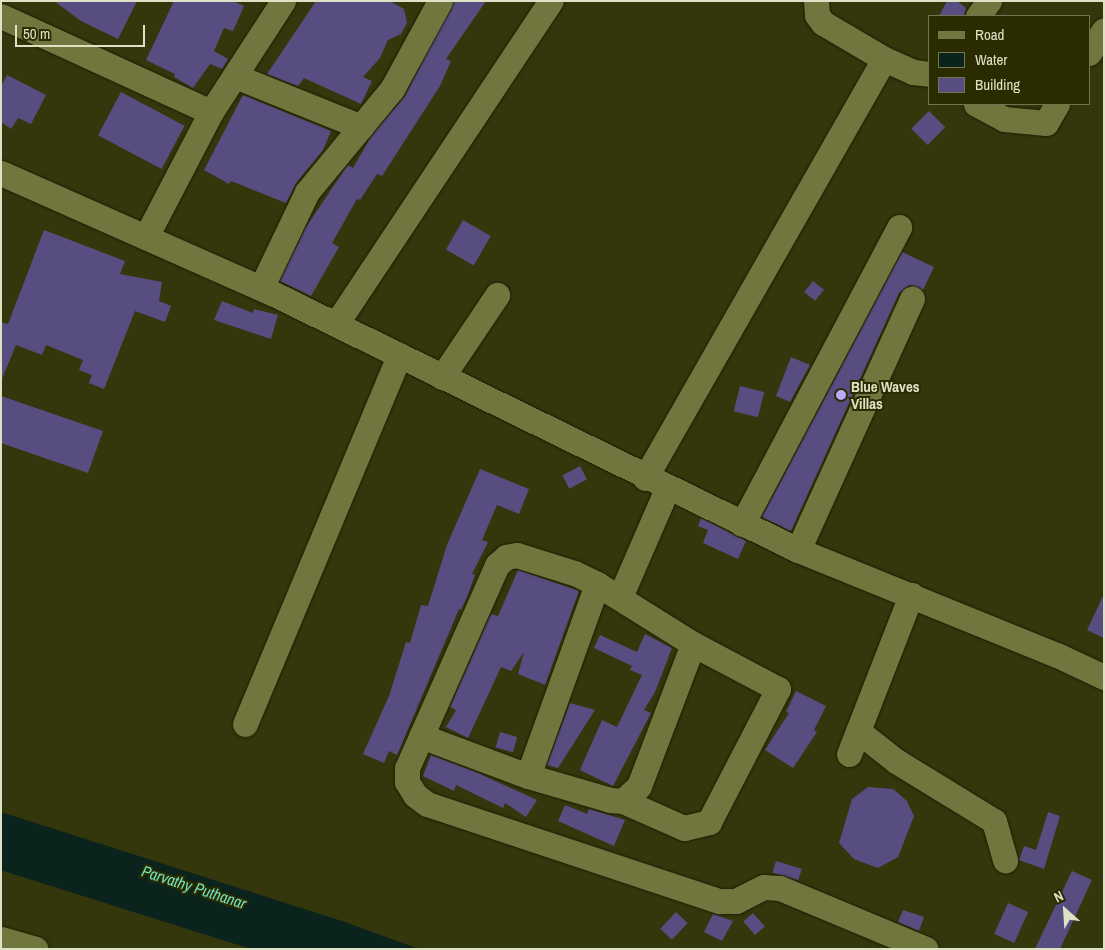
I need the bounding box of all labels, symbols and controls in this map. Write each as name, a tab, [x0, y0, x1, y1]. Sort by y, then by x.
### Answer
scale bar	[18, 15, 148, 47]
legend	[928, 15, 1090, 105]
text: 50 m	[23, 23, 50, 44]
text: Road	[975, 24, 1004, 45]
text: Water	[975, 49, 1007, 70]
text: Building	[975, 74, 1020, 95]
place label: Blue Waves Villas	[851, 377, 920, 412]
marker: Blue Waves Villas	[835, 389, 847, 401]
water label: Parvathy Puthanar	[139, 861, 249, 913]
north arrow	[1040, 885, 1090, 935]
text: N	[1051, 887, 1066, 906]

